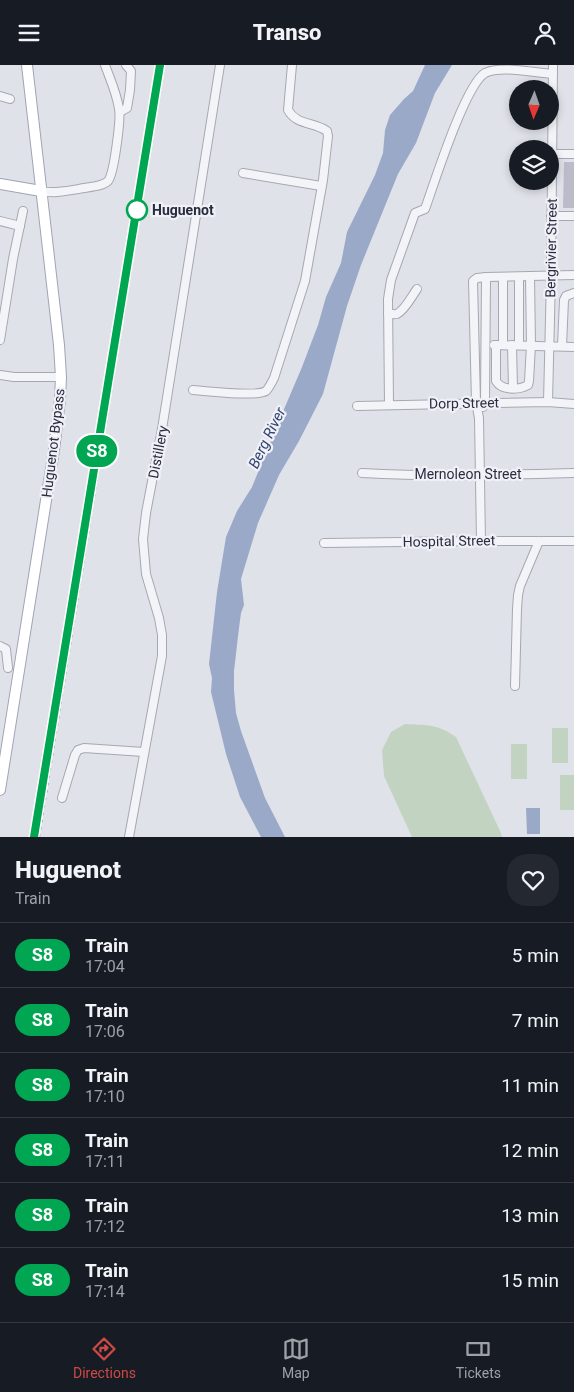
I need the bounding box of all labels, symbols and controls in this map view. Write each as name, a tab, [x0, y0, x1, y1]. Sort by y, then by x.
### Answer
icon: menu	[15, 19, 43, 47]
icon: person	[531, 19, 559, 47]
text: Transo	[253, 20, 321, 45]
north arrow	[509, 80, 559, 130]
map controls	[509, 80, 559, 190]
button: layers	[509, 140, 559, 190]
street label: Bergrivier Street	[542, 198, 560, 298]
marker: Huguenot	[126, 199, 148, 221]
place label: Huguenot	[152, 202, 214, 218]
street label: Huguenot Bypass	[38, 388, 68, 498]
street label: Dorp Street	[429, 394, 500, 412]
water label: Berg River	[245, 404, 290, 471]
street label: Distillery	[145, 424, 171, 480]
line badge: S8	[74, 435, 120, 467]
text: S8	[86, 440, 108, 461]
street label: Mernoleon Street	[414, 466, 522, 482]
street label: Hospital Street	[403, 532, 496, 550]
button: heart	[507, 854, 559, 906]
text: Huguenot	[15, 856, 121, 884]
text: Train	[15, 889, 51, 908]
text: Train	[85, 934, 129, 957]
text: S8	[32, 944, 53, 965]
text: 5 min	[512, 944, 559, 967]
text: 17:04	[85, 957, 125, 976]
text: Train	[85, 999, 129, 1022]
text: S8	[32, 1009, 53, 1030]
text: 7 min	[512, 1009, 559, 1032]
text: 17:06	[85, 1022, 125, 1041]
text: Train	[85, 1064, 129, 1087]
text: S8	[32, 1074, 53, 1095]
text: 11 min	[501, 1074, 559, 1097]
text: 17:10	[85, 1087, 125, 1106]
text: Train	[85, 1129, 129, 1152]
text: S8	[32, 1139, 53, 1160]
text: 12 min	[501, 1139, 559, 1162]
text: 17:11	[85, 1152, 125, 1171]
text: Train	[85, 1194, 129, 1217]
text: S8	[32, 1204, 53, 1225]
text: 13 min	[501, 1204, 559, 1227]
text: 17:12	[85, 1217, 125, 1236]
text: Train	[85, 1259, 129, 1282]
text: S8	[32, 1269, 53, 1290]
text: 15 min	[501, 1269, 559, 1292]
text: 17:14	[85, 1282, 125, 1301]
tab: Directions	[73, 1335, 136, 1381]
tab: Map	[282, 1335, 310, 1381]
tab: Tickets	[456, 1335, 501, 1381]

